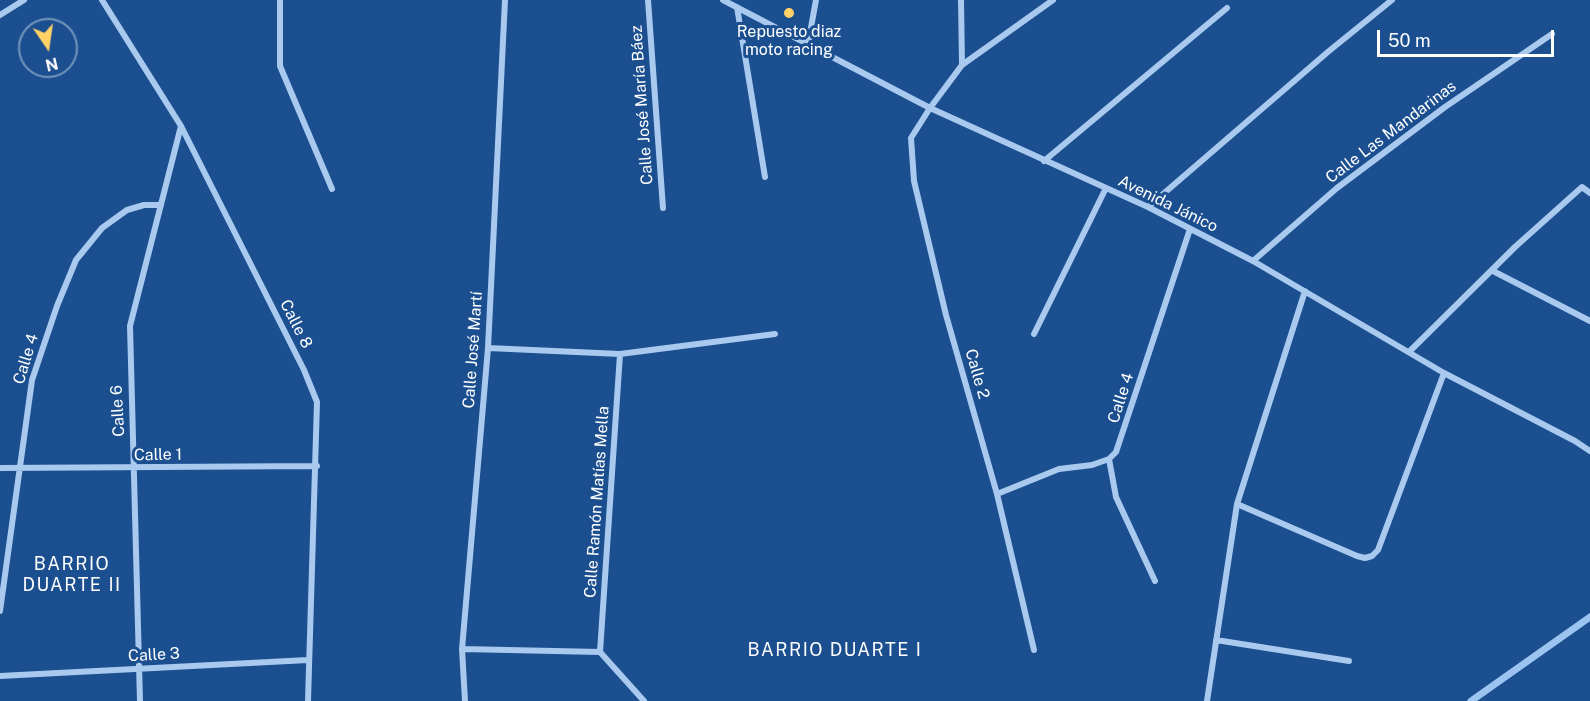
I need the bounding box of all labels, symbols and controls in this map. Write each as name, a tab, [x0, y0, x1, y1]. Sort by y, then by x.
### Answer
marker: Repuesto diaz moto racing	[782, 6, 796, 20]
north arrow	[18, 18, 78, 78]
scale bar	[1380, 18, 1557, 56]
place label: Repuesto diaz moto racing	[737, 22, 841, 60]
street label: Calle José María Báez	[627, 25, 657, 185]
text: 50 m	[1388, 30, 1431, 51]
text: N	[43, 53, 60, 75]
street label: Calle Las Mandarinas	[1322, 77, 1460, 187]
street label: Avenida Jánico	[1115, 172, 1221, 236]
street label: Calle José Martí	[459, 291, 487, 409]
street label: Calle 8	[276, 296, 316, 352]
street label: Calle 4	[9, 331, 43, 387]
street label: Calle 2	[961, 347, 993, 401]
street label: Calle 4	[1104, 370, 1138, 426]
street label: Calle 6	[107, 385, 129, 437]
street label: Calle Ramón Matías Mella	[581, 406, 613, 598]
street label: Calle 1	[134, 445, 182, 465]
district label: BARRIO DUARTE II	[22, 553, 122, 596]
district label: BARRIO DUARTE I	[748, 639, 922, 661]
street label: Calle 3	[128, 644, 180, 666]

